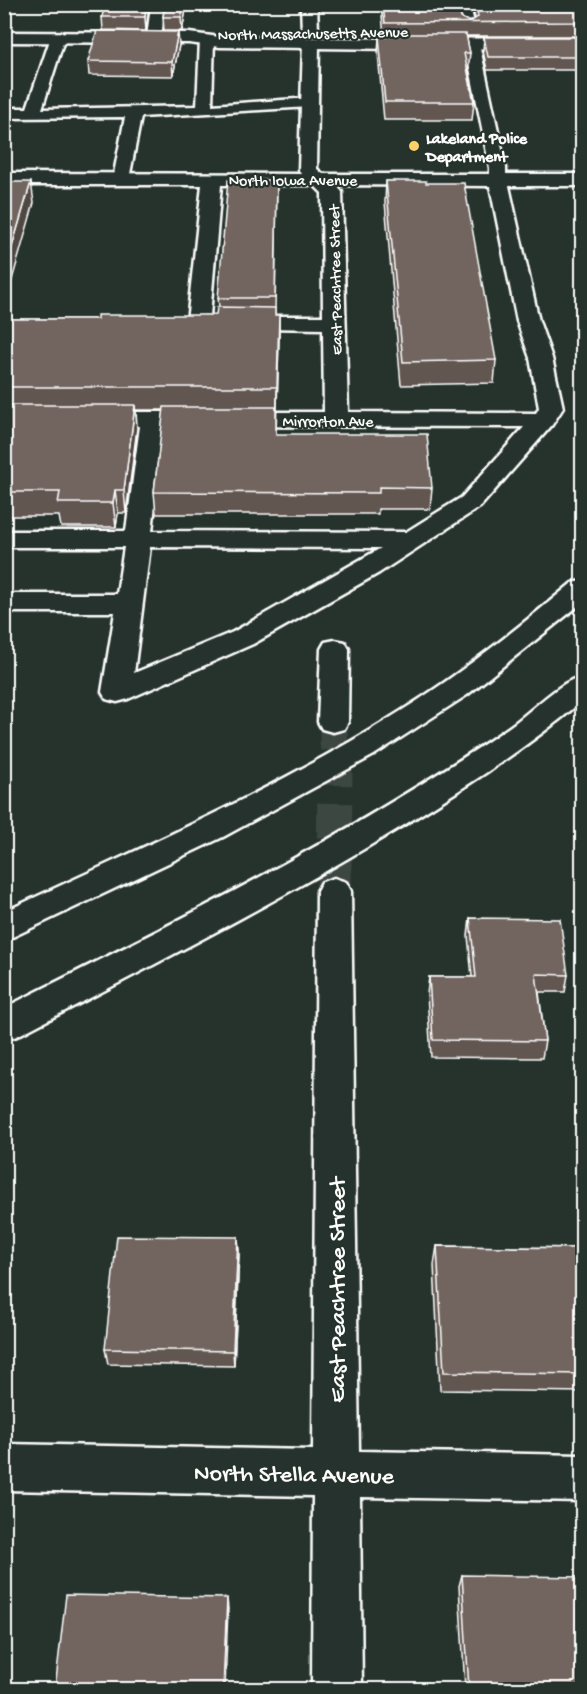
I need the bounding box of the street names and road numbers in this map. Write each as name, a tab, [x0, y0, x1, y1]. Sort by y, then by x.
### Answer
street label: North Massachusetts Avenue	[218, 24, 409, 47]
street label: North Iowa Avenue	[229, 173, 358, 192]
street label: East Peachtree Street	[327, 203, 348, 355]
street label: Mirrorton Ave	[283, 414, 374, 433]
street label: East Peachtree Street	[325, 1175, 354, 1403]
street label: North Stella Avenue	[194, 1460, 395, 1493]

